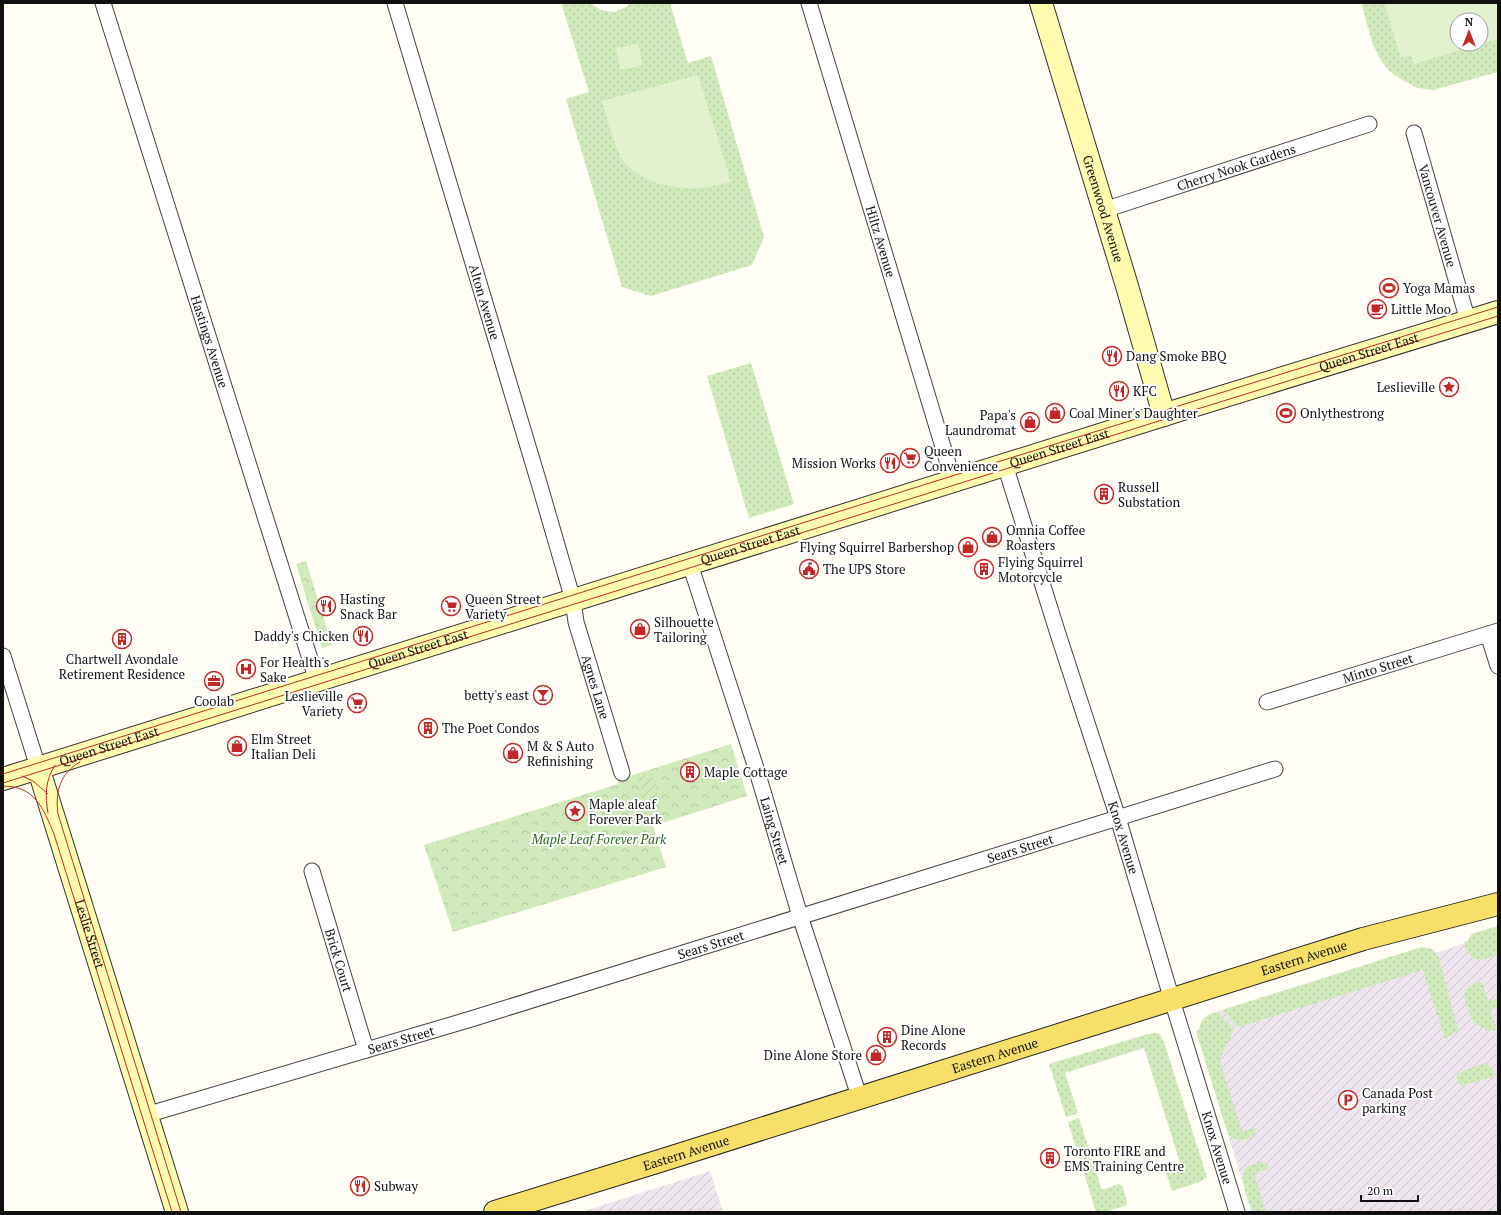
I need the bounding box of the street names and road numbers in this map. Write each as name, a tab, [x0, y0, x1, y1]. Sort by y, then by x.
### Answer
street label: Cherry Nook Gardens	[1174, 139, 1298, 195]
street label: Greenwood Avenue	[1079, 153, 1128, 265]
street label: Vancouver Avenue	[1414, 162, 1461, 269]
street label: Hiltz Avenue	[862, 203, 900, 279]
street label: Alton Avenue	[465, 262, 504, 342]
street label: Hastings Avenue	[187, 293, 233, 390]
street label: Queen Street East	[1317, 328, 1421, 376]
street label: Queen Street East	[1007, 424, 1112, 472]
street label: Queen Street East	[698, 521, 802, 569]
street label: Queen Street East	[366, 625, 470, 673]
street label: Minto Street	[1340, 649, 1416, 687]
street label: Agnes Lane	[577, 653, 614, 721]
street label: Queen Street East	[57, 722, 161, 770]
street label: Laing Street	[756, 795, 793, 867]
street label: Knox Avenue	[1104, 799, 1143, 876]
street label: Sears Street	[985, 829, 1056, 867]
street label: Leslie Street	[71, 897, 109, 971]
street label: Brick Court	[321, 926, 357, 994]
street label: Sears Street	[675, 926, 746, 963]
street label: Eastern Avenue	[1259, 936, 1349, 980]
street label: Sears Street	[366, 1021, 437, 1058]
street label: Eastern Avenue	[950, 1033, 1040, 1077]
street label: Knox Avenue	[1198, 1109, 1237, 1186]
street label: Eastern Avenue	[641, 1131, 731, 1175]

